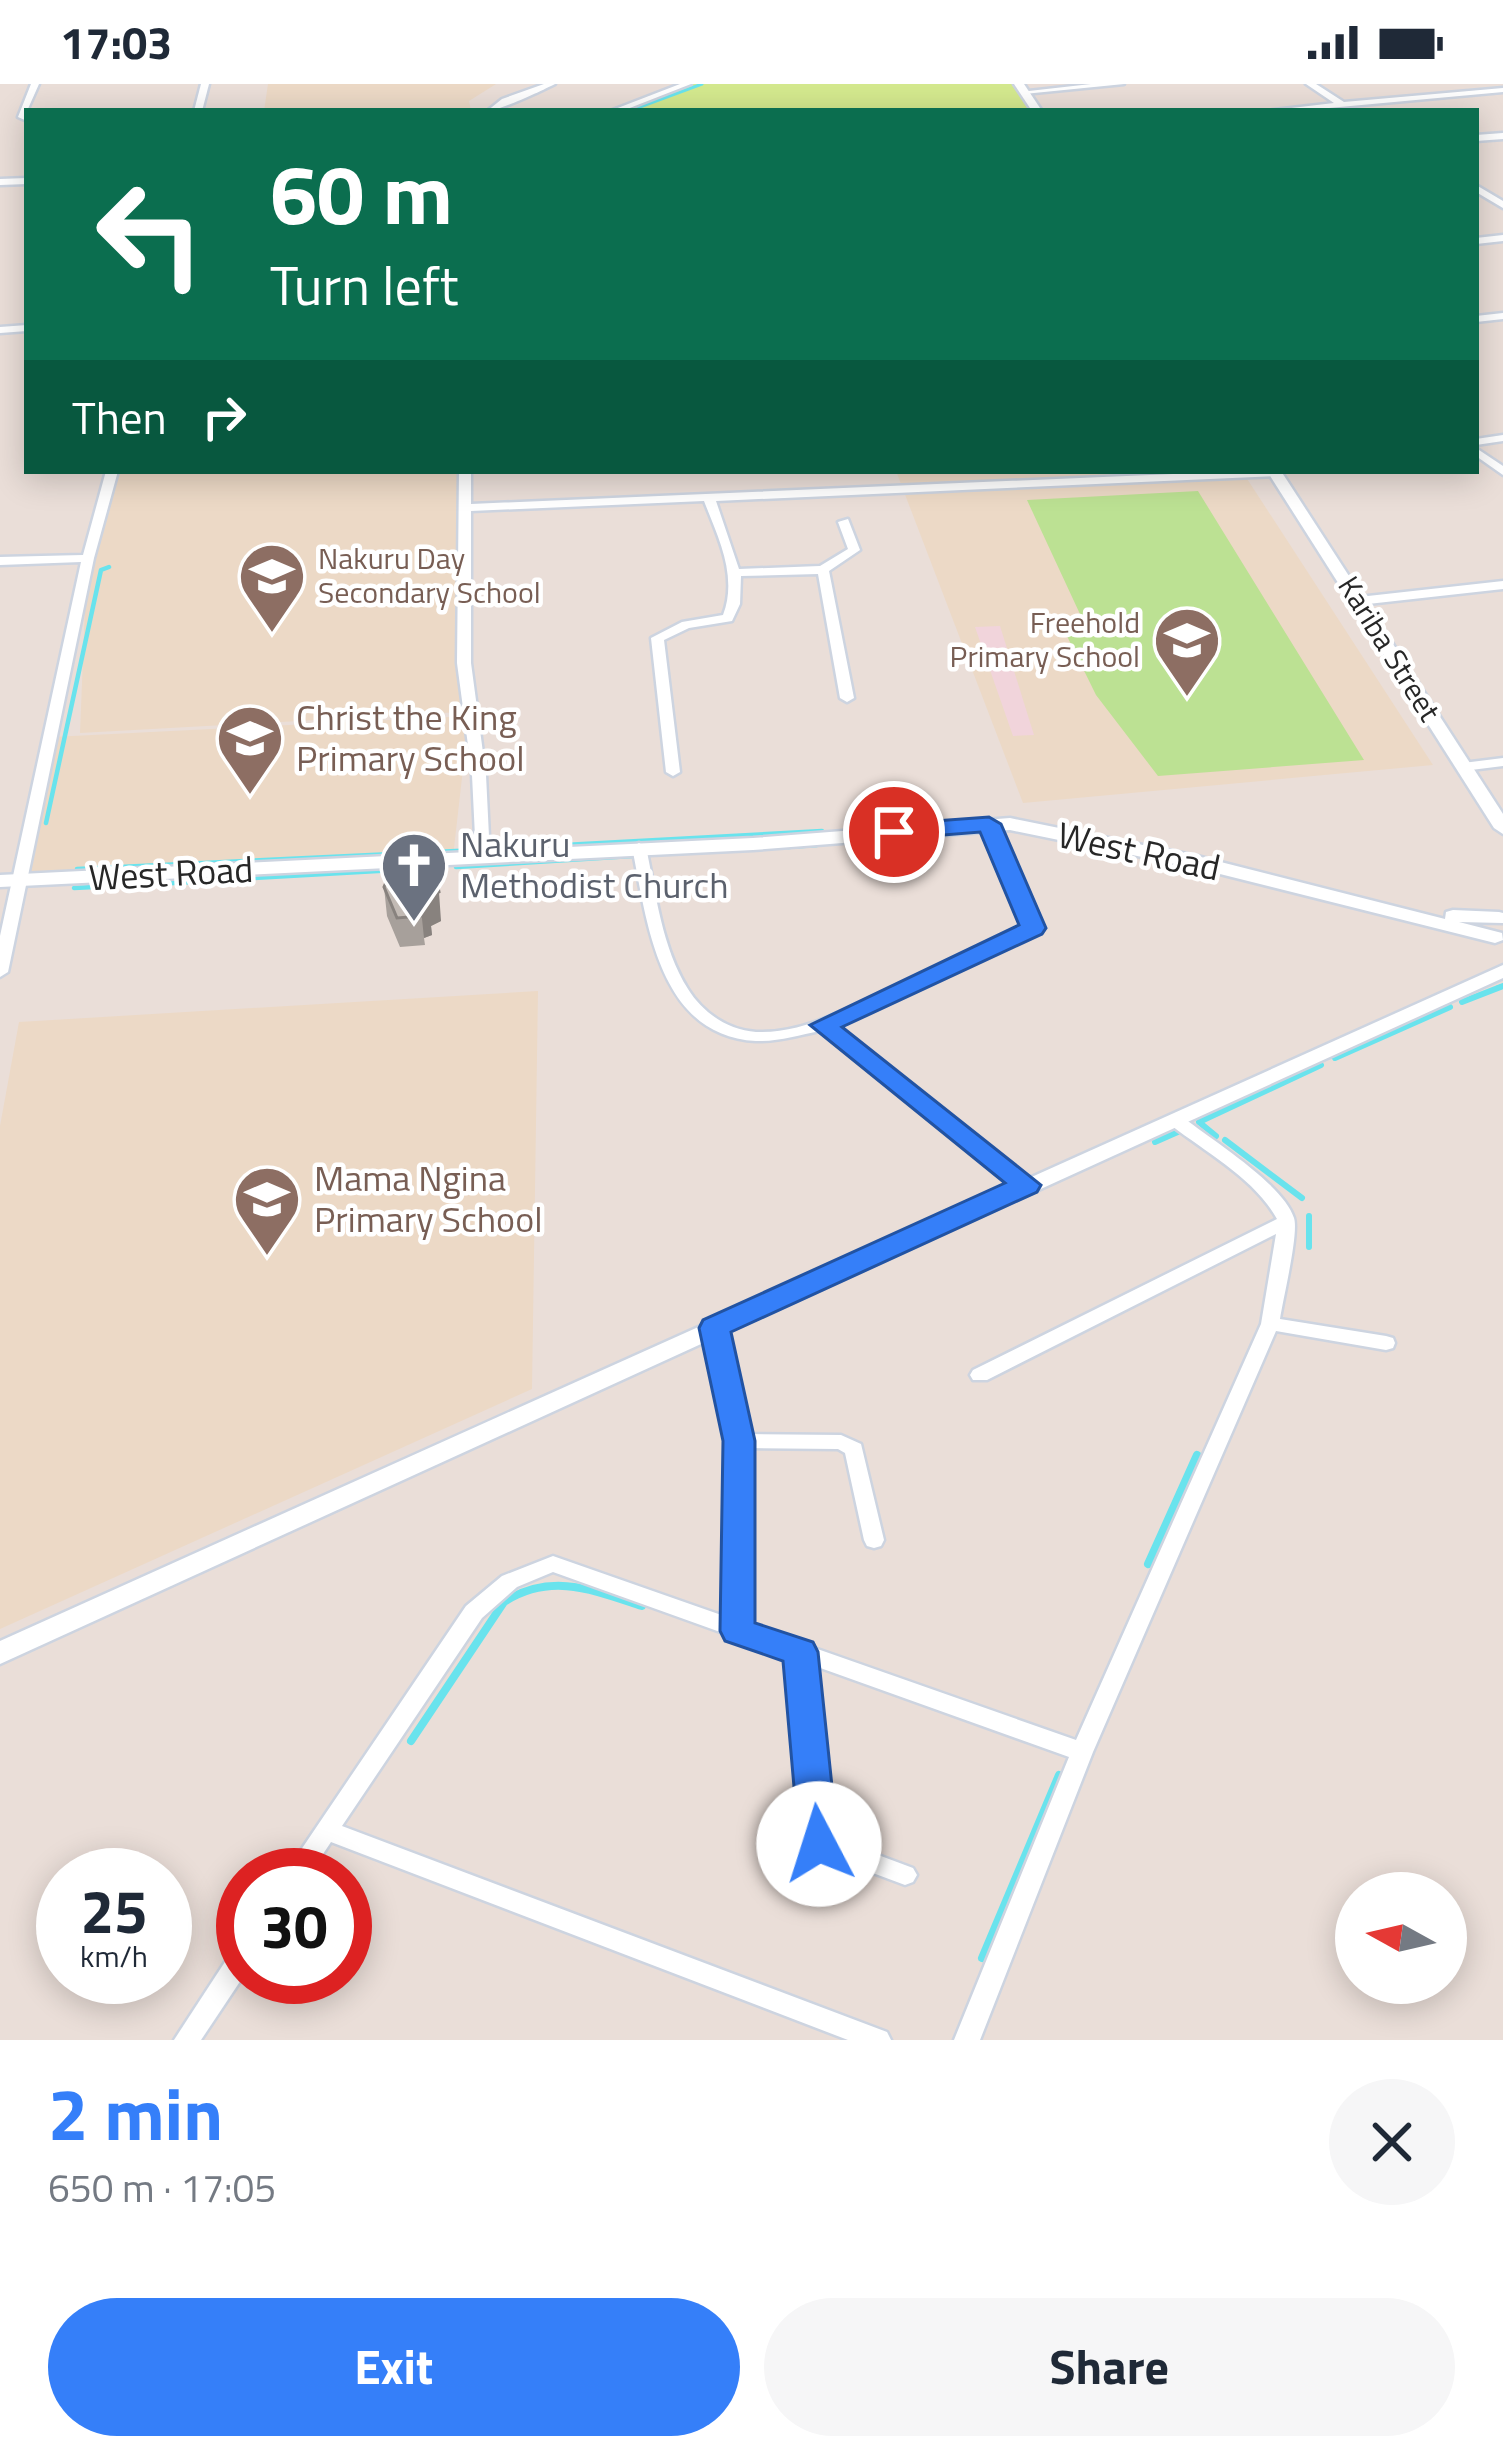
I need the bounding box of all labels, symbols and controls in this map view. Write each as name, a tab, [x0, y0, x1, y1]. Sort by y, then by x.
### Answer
text: 17:03	[60, 8, 172, 76]
text: 60 m	[270, 129, 453, 257]
icon: left	[72, 156, 228, 312]
text: Turn left	[270, 244, 459, 326]
text: Then	[72, 383, 167, 451]
icon: right	[191, 384, 257, 450]
place label: Nakuru Day Secondary School	[318, 535, 541, 615]
school or university icon: Nakuru Day Secondary School	[237, 541, 307, 635]
street label: Kariba Street	[1327, 567, 1453, 731]
place label: Freehold Primary School	[950, 599, 1140, 679]
school or university icon: Freehold Primary School	[1152, 605, 1222, 699]
place label: Christ the King Primary School	[296, 689, 524, 785]
school or university icon: Christ the King Primary School	[215, 703, 285, 797]
pin	[843, 781, 945, 883]
icon: arrive	[861, 799, 927, 865]
street label: West Road	[1053, 807, 1225, 895]
place label: Nakuru Methodist Church	[460, 816, 729, 912]
church icon: Nakuru Methodist Church	[379, 830, 449, 924]
street label: West Road	[87, 841, 255, 904]
place label: Mama Ngina Primary School	[314, 1150, 542, 1246]
school or university icon: Mama Ngina Primary School	[232, 1164, 302, 1258]
position arrow	[756, 1781, 882, 1907]
speed limit sign: 30	[216, 1848, 372, 2004]
text: 25	[80, 1865, 148, 1956]
north arrow	[1335, 1872, 1467, 2004]
map controls	[1335, 1872, 1467, 2004]
text: km/h	[80, 1933, 148, 1979]
text: 2 min	[48, 2058, 223, 2168]
button: close	[1329, 2079, 1455, 2205]
text: 650 m · 17:05	[48, 2158, 276, 2217]
button: Exit	[48, 2298, 740, 2436]
button: Share	[764, 2298, 1455, 2436]

